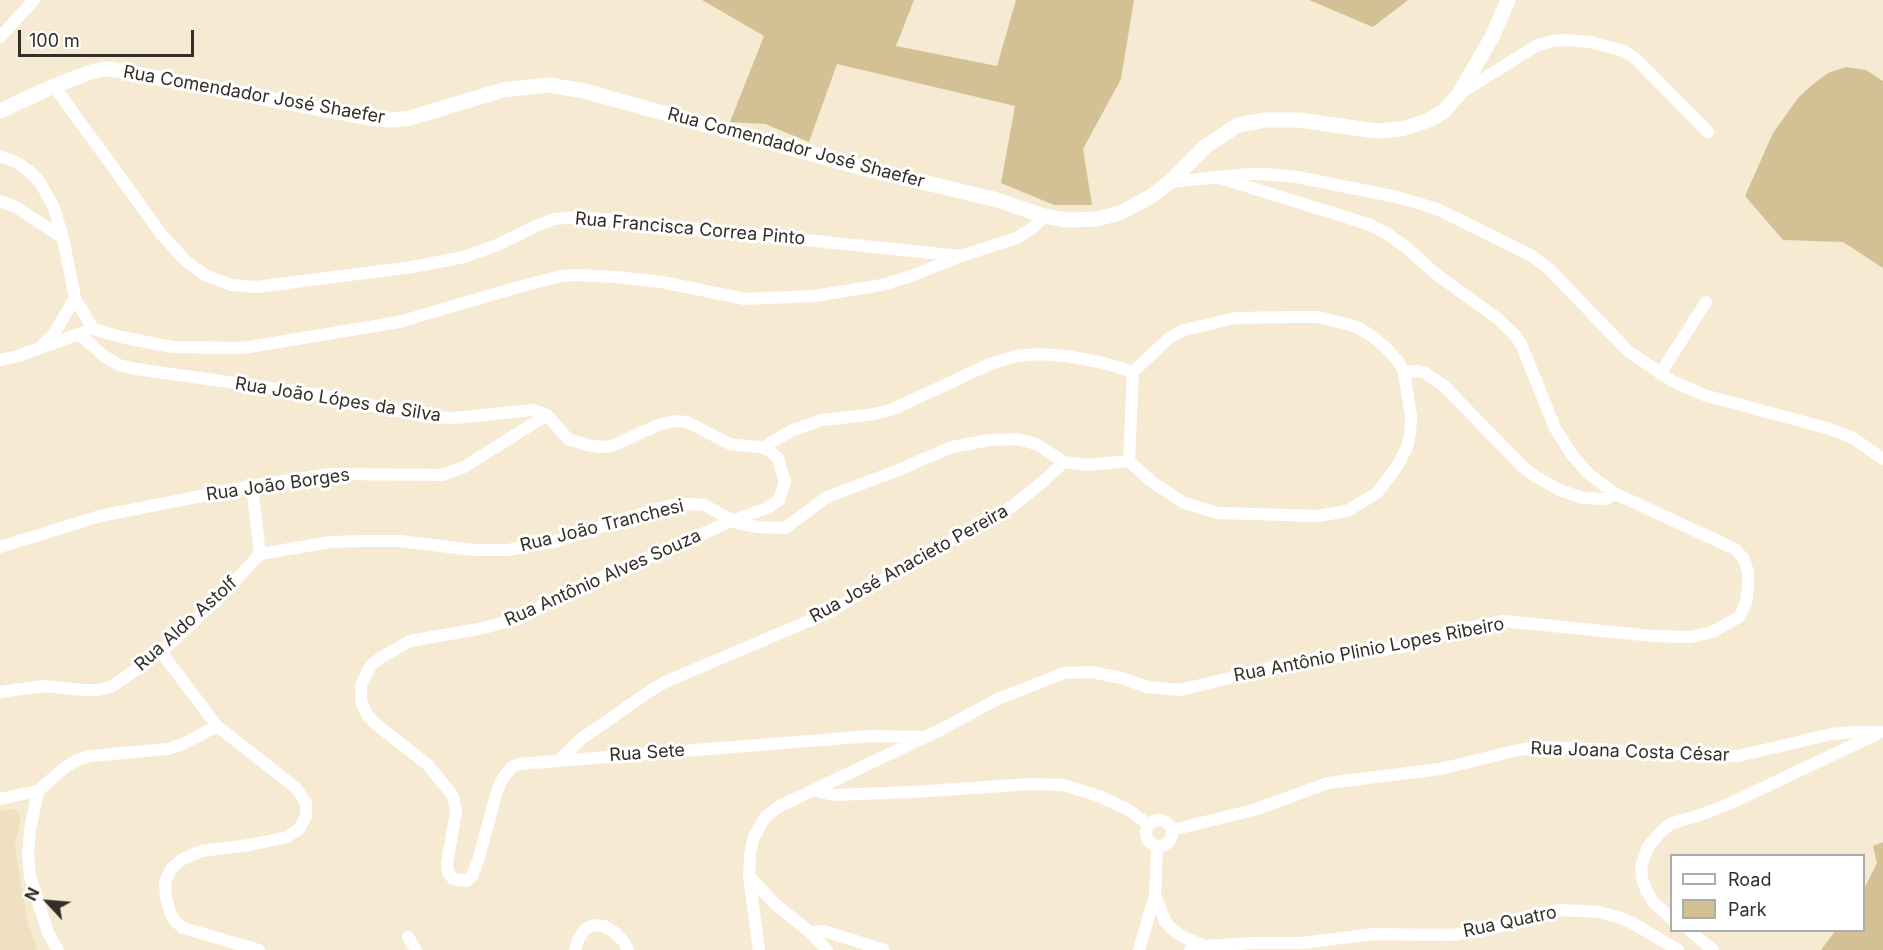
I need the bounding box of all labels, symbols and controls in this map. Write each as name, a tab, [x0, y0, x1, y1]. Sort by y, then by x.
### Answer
scale bar	[21, 18, 196, 56]
text: 100 m	[29, 30, 80, 51]
street label: Rua Comendador José Shaefer	[121, 61, 387, 129]
street label: Rua Comendador José Shaefer	[665, 103, 927, 193]
street label: Rua Francisca Correa Pinto	[574, 208, 806, 250]
street label: Rua João Lópes da Silva	[233, 373, 443, 427]
street label: Rua João Borges	[205, 464, 351, 506]
street label: Rua João Tranchesi	[518, 495, 686, 557]
street label: Rua José Anacieto Pereira	[806, 500, 1012, 628]
street label: Rua Antônio Alves Souza	[502, 525, 704, 631]
street label: Rua Aldo Astolf	[130, 572, 242, 676]
street label: Rua Antônio Plinio Lopes Ribeiro	[1232, 613, 1506, 687]
street label: Rua Joana Costa César	[1530, 738, 1730, 766]
street label: Rua Sete	[609, 740, 685, 766]
legend	[1670, 854, 1865, 932]
text: Road	[1728, 869, 1771, 890]
north arrow	[18, 872, 78, 932]
text: N	[20, 884, 43, 904]
text: Park	[1728, 899, 1767, 920]
street label: Rua Quatro	[1461, 902, 1559, 942]

